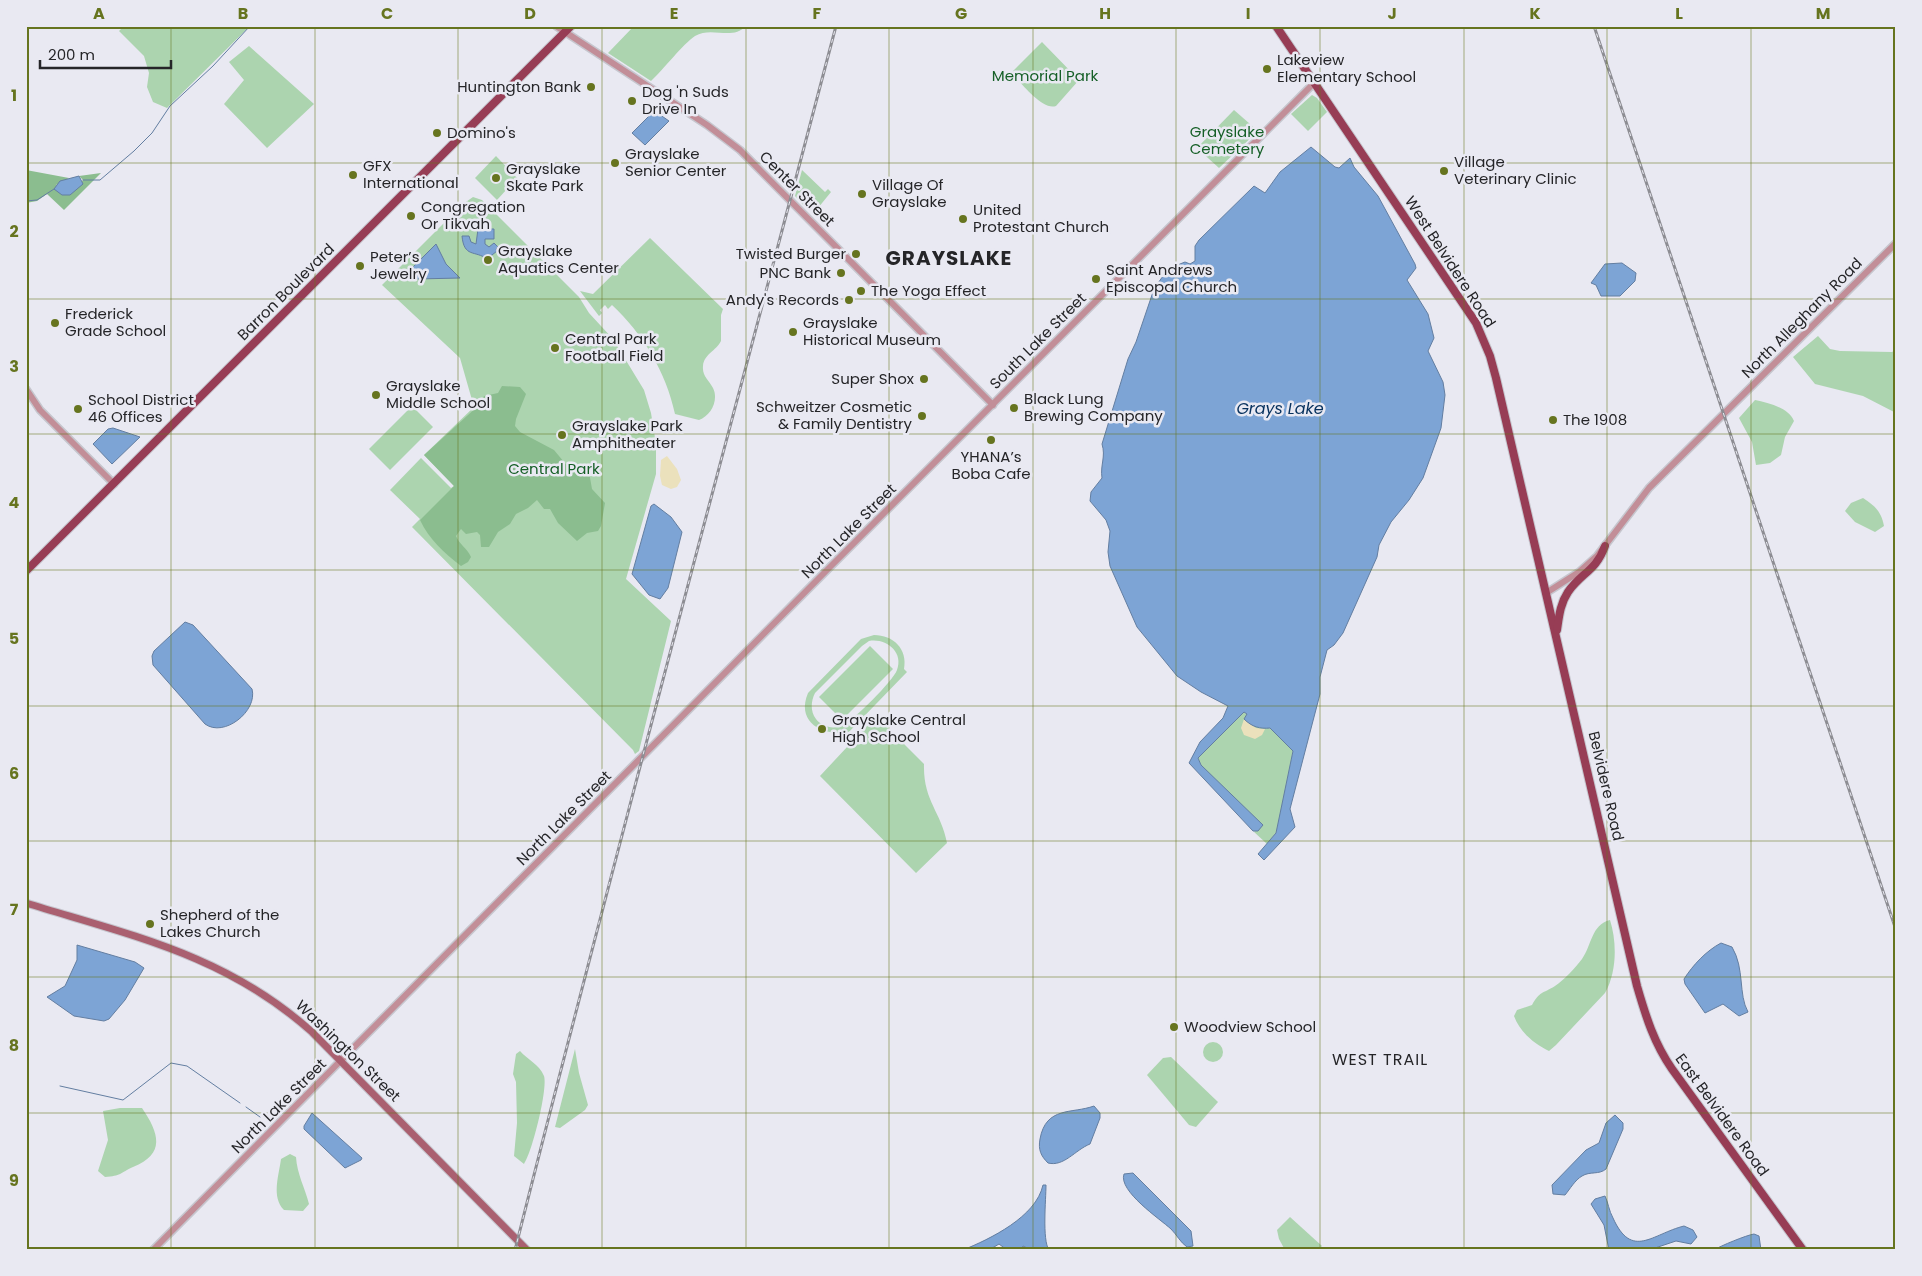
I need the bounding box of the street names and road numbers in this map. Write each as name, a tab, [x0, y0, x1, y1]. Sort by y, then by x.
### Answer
street label: Center Street	[755, 146, 840, 231]
street label: West Belvidere Road	[1400, 192, 1501, 332]
street label: Barron Boulevard	[232, 238, 339, 345]
street label: North Alleghany Road	[1737, 253, 1867, 383]
street label: South Lake Street	[985, 288, 1091, 394]
street label: North Lake Street	[797, 479, 901, 583]
street label: Belvidere Road	[1584, 729, 1629, 843]
street label: North Lake Street	[512, 766, 616, 870]
street label: Washington Street	[291, 995, 405, 1106]
street label: East Belvidere Road	[1671, 1049, 1774, 1180]
street label: North Lake Street	[227, 1054, 331, 1158]

